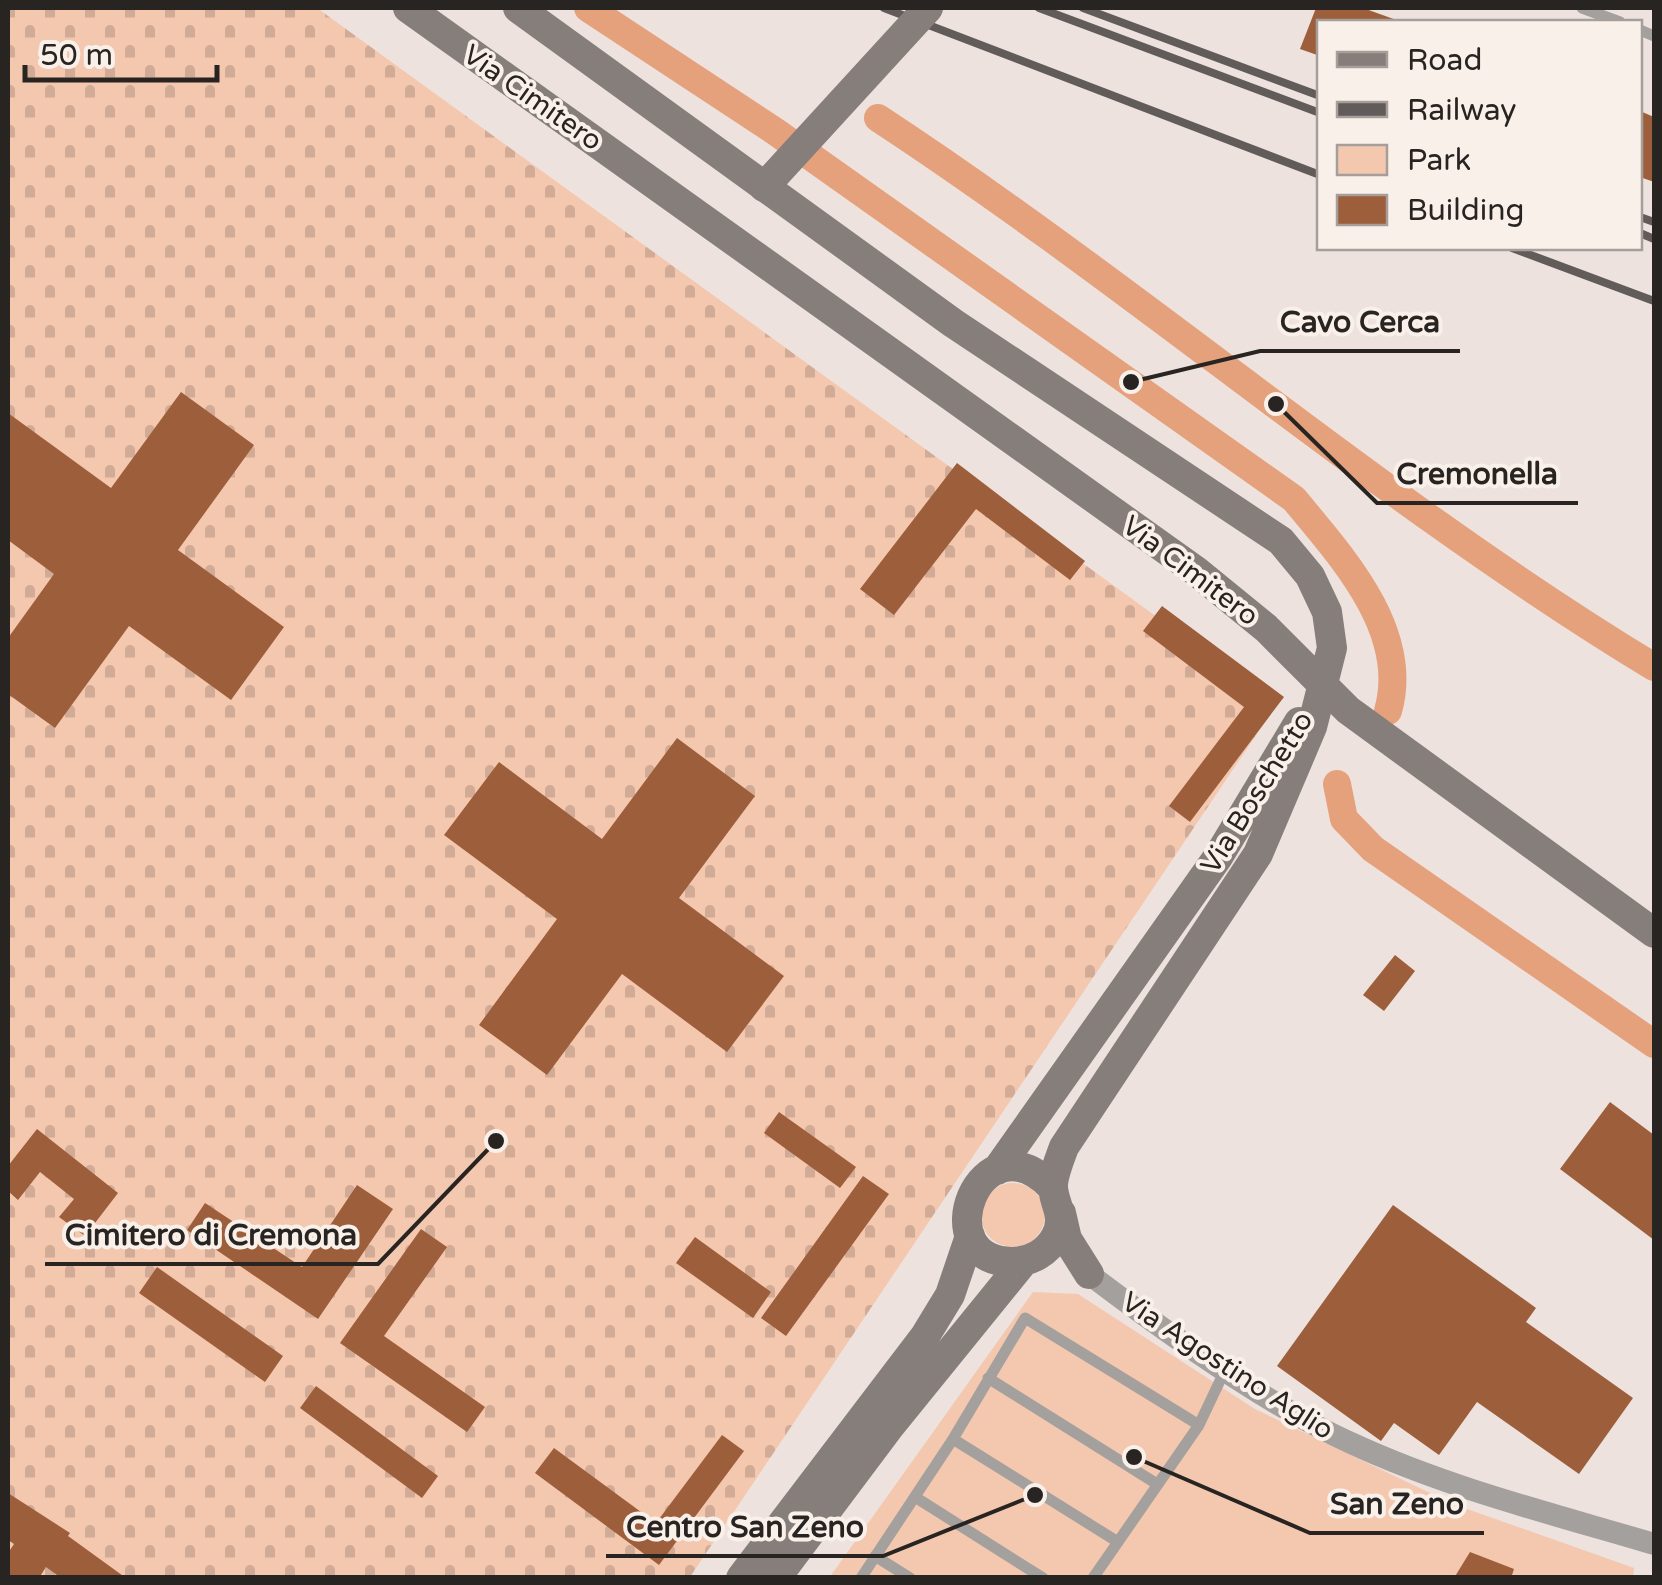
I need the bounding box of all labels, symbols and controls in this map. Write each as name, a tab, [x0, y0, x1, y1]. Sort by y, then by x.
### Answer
scale bar	[25, 20, 218, 82]
legend	[1317, 20, 1642, 250]
text: 50 m	[40, 37, 113, 74]
street label: Via Cimitero	[456, 37, 609, 158]
text: Road	[1407, 42, 1482, 79]
text: Railway	[1407, 92, 1516, 129]
text: Park	[1407, 142, 1471, 179]
text: Building	[1407, 192, 1524, 229]
callout: Cavo Cerca	[1260, 291, 1460, 351]
text: Cavo Cerca	[1280, 304, 1440, 341]
callout: Cremonella	[1377, 443, 1578, 503]
text: Cremonella	[1396, 456, 1558, 493]
street label: Via Cimitero	[1116, 508, 1265, 633]
street label: Via Boschetto	[1193, 705, 1320, 880]
callout: Cimitero di Cremona	[45, 1204, 378, 1264]
text: Cimitero di Cremona	[65, 1217, 357, 1254]
street label: Via Agostino Aglio	[1115, 1285, 1340, 1447]
callout: San Zeno	[1310, 1473, 1484, 1533]
text: San Zeno	[1330, 1486, 1464, 1523]
callout: Centro San Zeno	[606, 1496, 883, 1556]
text: Centro San Zeno	[626, 1509, 864, 1546]

